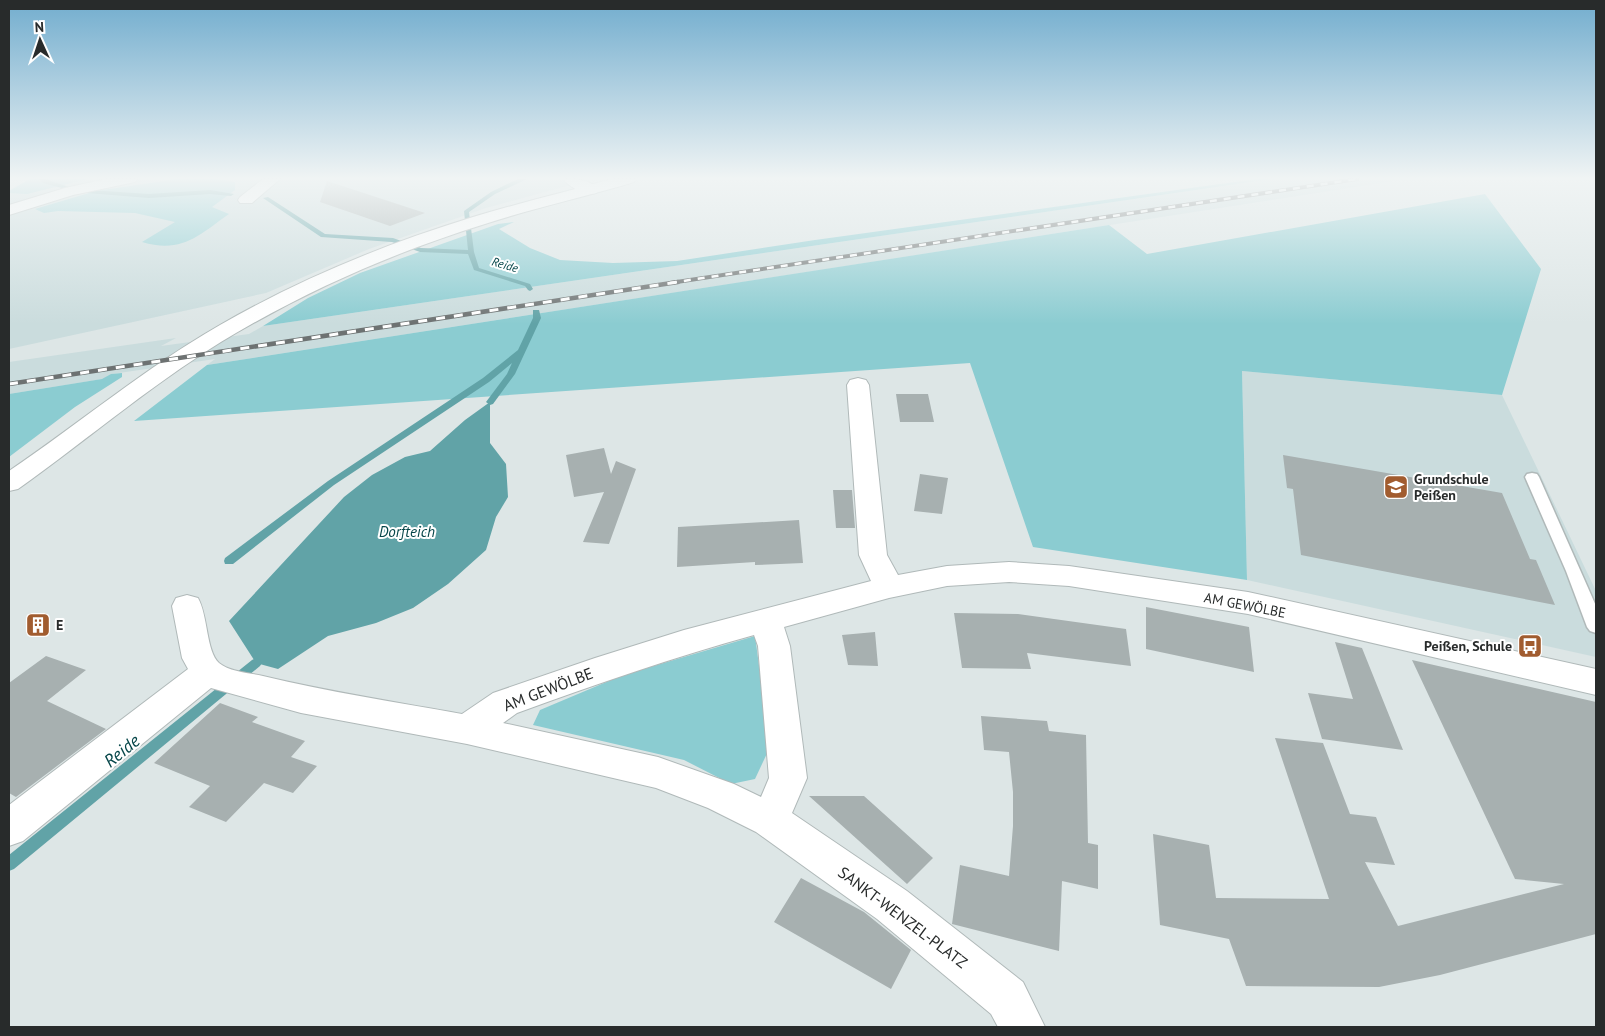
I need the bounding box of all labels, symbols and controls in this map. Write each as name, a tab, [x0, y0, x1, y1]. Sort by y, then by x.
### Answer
north arrow	[15, 15, 65, 65]
text: N	[34, 18, 44, 36]
water label: Reide	[490, 253, 520, 276]
place label: Grundschule Peißen	[1414, 470, 1489, 504]
school or university icon: Grundschule Peißen	[1383, 474, 1409, 500]
water label: Dorfteich	[379, 522, 435, 541]
street label: AM GEWÖLBE	[1203, 588, 1287, 622]
building icon: E	[25, 612, 51, 638]
place label: E	[56, 616, 63, 634]
bus stop icon: Peißen, Schule	[1517, 633, 1543, 659]
place label: Peißen, Schule	[1424, 637, 1512, 655]
street label: AM GEWÖLBE	[500, 663, 596, 715]
water label: Reide	[99, 729, 145, 772]
street label: SANKT-WENZEL-PLATZ	[834, 862, 972, 972]

